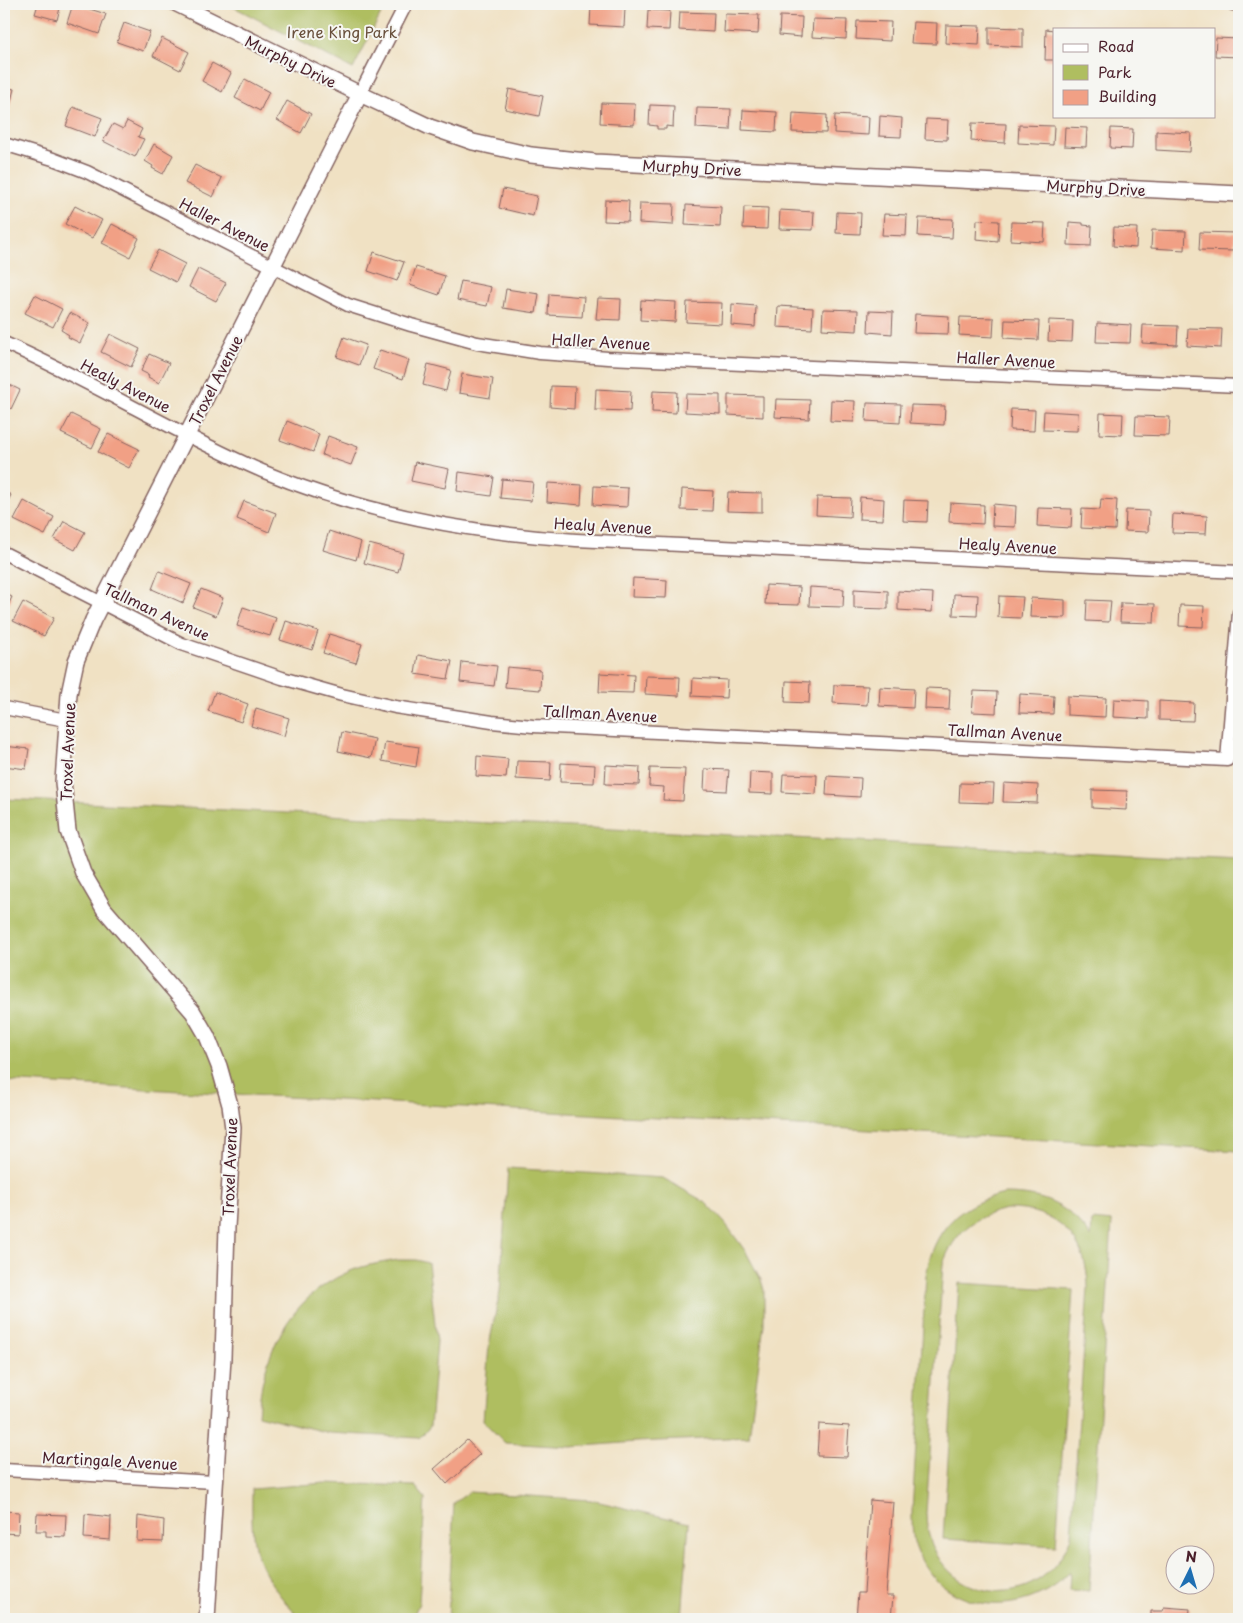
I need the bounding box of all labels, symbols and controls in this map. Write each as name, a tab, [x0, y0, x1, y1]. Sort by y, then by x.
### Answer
park label: Irene King Park	[287, 20, 398, 43]
legend	[1053, 28, 1216, 118]
street label: Murphy Drive	[241, 29, 341, 93]
text: Road	[1098, 34, 1134, 57]
text: Park	[1098, 60, 1132, 83]
text: Building	[1098, 84, 1157, 107]
street label: Murphy Drive	[642, 153, 742, 181]
street label: Murphy Drive	[1046, 173, 1146, 201]
street label: Haller Avenue	[176, 191, 274, 257]
street label: Haller Avenue	[551, 327, 651, 355]
street label: Troxel Avenue	[182, 331, 248, 429]
street label: Haller Avenue	[956, 345, 1056, 373]
street label: Healy Avenue	[77, 352, 175, 418]
street label: Healy Avenue	[553, 511, 653, 539]
street label: Healy Avenue	[958, 531, 1058, 559]
street label: Tallman Avenue	[100, 576, 214, 646]
street label: Tallman Avenue	[542, 699, 658, 727]
street label: Troxel Avenue	[54, 702, 80, 802]
street label: Tallman Avenue	[947, 718, 1063, 746]
street label: Troxel Avenue	[216, 1117, 242, 1217]
street label: Martingale Avenue	[42, 1445, 178, 1475]
north arrow	[1166, 1546, 1216, 1596]
text: N	[1185, 1546, 1198, 1567]

